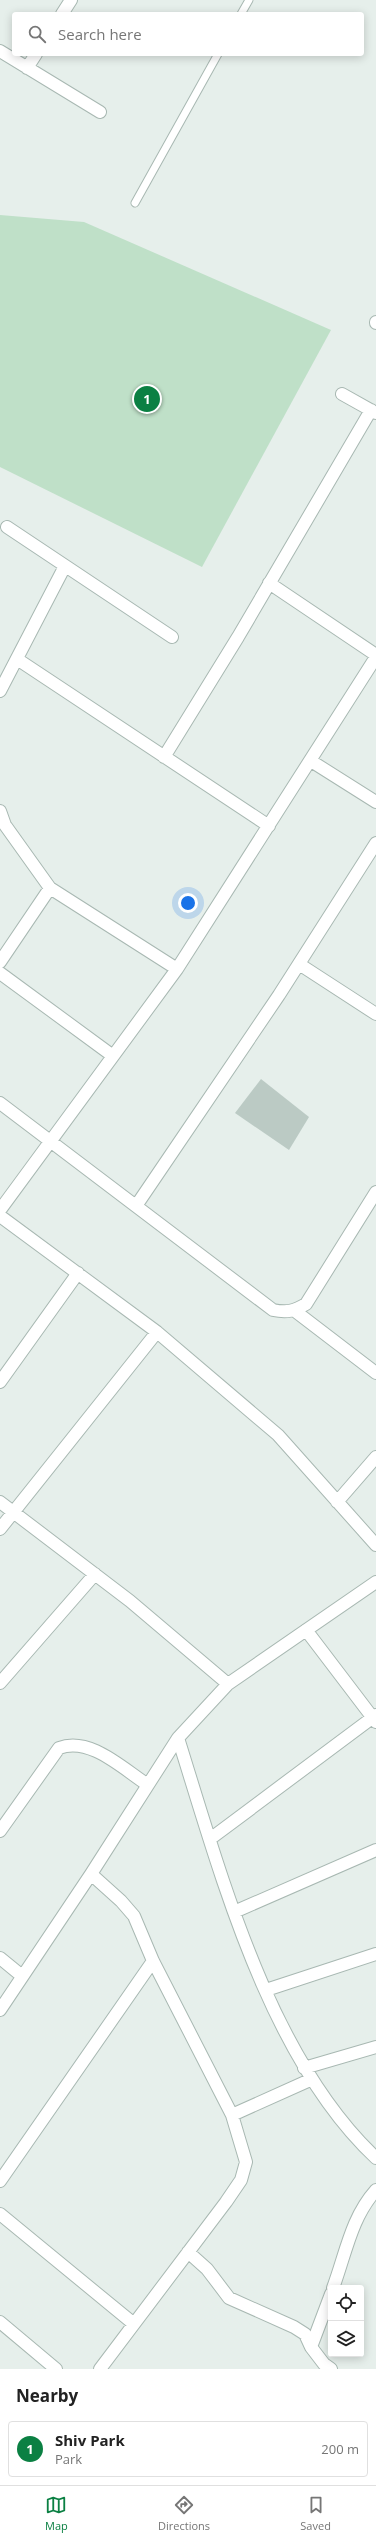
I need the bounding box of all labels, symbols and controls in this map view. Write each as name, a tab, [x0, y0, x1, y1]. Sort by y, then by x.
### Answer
search box	[12, 12, 364, 56]
icon: search	[26, 23, 48, 45]
text: Search here	[58, 24, 142, 44]
pin: 1	[134, 384, 160, 414]
your location	[178, 893, 198, 913]
map controls	[328, 2285, 364, 2357]
button: locate	[328, 2285, 364, 2321]
button: layers	[328, 2321, 364, 2357]
text: Nearby	[16, 2384, 78, 2407]
text: Shiv Park	[55, 2430, 125, 2450]
text: 1	[26, 2440, 34, 2458]
text: 200 m	[321, 2440, 359, 2458]
text: Park	[55, 2450, 82, 2468]
tab: Map	[45, 2494, 68, 2533]
tab: Directions	[158, 2494, 210, 2533]
tab: Saved	[300, 2494, 331, 2533]

